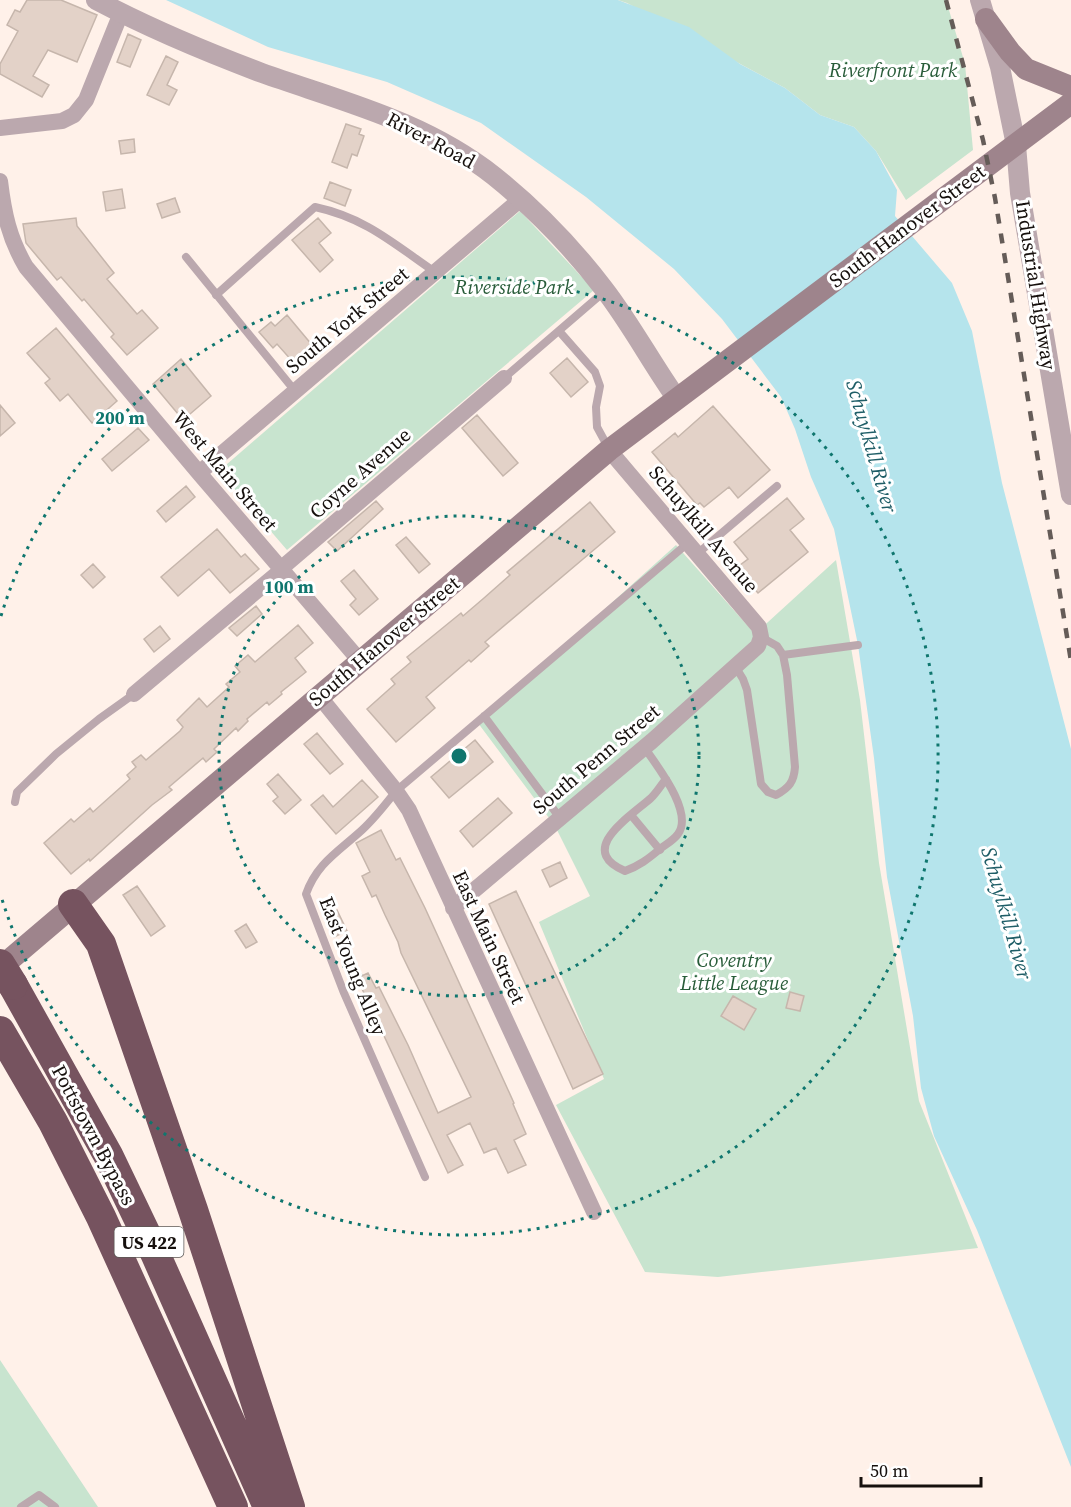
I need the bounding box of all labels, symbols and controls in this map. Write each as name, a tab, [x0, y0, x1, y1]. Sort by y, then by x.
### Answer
park label: Riverfront Park	[828, 56, 958, 84]
street label: River Road	[382, 105, 481, 175]
street label: South Hanover Street	[823, 158, 991, 294]
street label: Industrial Highway	[1009, 198, 1063, 372]
street label: South York Street	[280, 260, 415, 380]
park label: Riverside Park	[454, 273, 574, 301]
water label: Schuylkill River	[839, 376, 905, 516]
street label: West Main Street	[166, 404, 284, 538]
text: 200 m	[95, 405, 145, 430]
street label: Coyne Avenue	[303, 421, 417, 525]
street label: Schuylkill Avenue	[643, 460, 765, 598]
street label: South Hanover Street	[303, 569, 466, 713]
text: 100 m	[264, 574, 314, 599]
street label: South Penn Street	[526, 697, 666, 821]
centre of rings	[449, 746, 469, 766]
water label: Schuylkill River	[974, 843, 1040, 983]
street label: East Main Street	[446, 866, 532, 1009]
street label: East Young Alley	[312, 892, 394, 1040]
park label: Coventry Little League	[679, 946, 788, 997]
street label: Pottstown Bypass	[45, 1060, 143, 1210]
road number: US 422	[114, 1227, 184, 1257]
scale bar	[861, 1450, 981, 1488]
text: 50 m	[870, 1458, 908, 1483]

